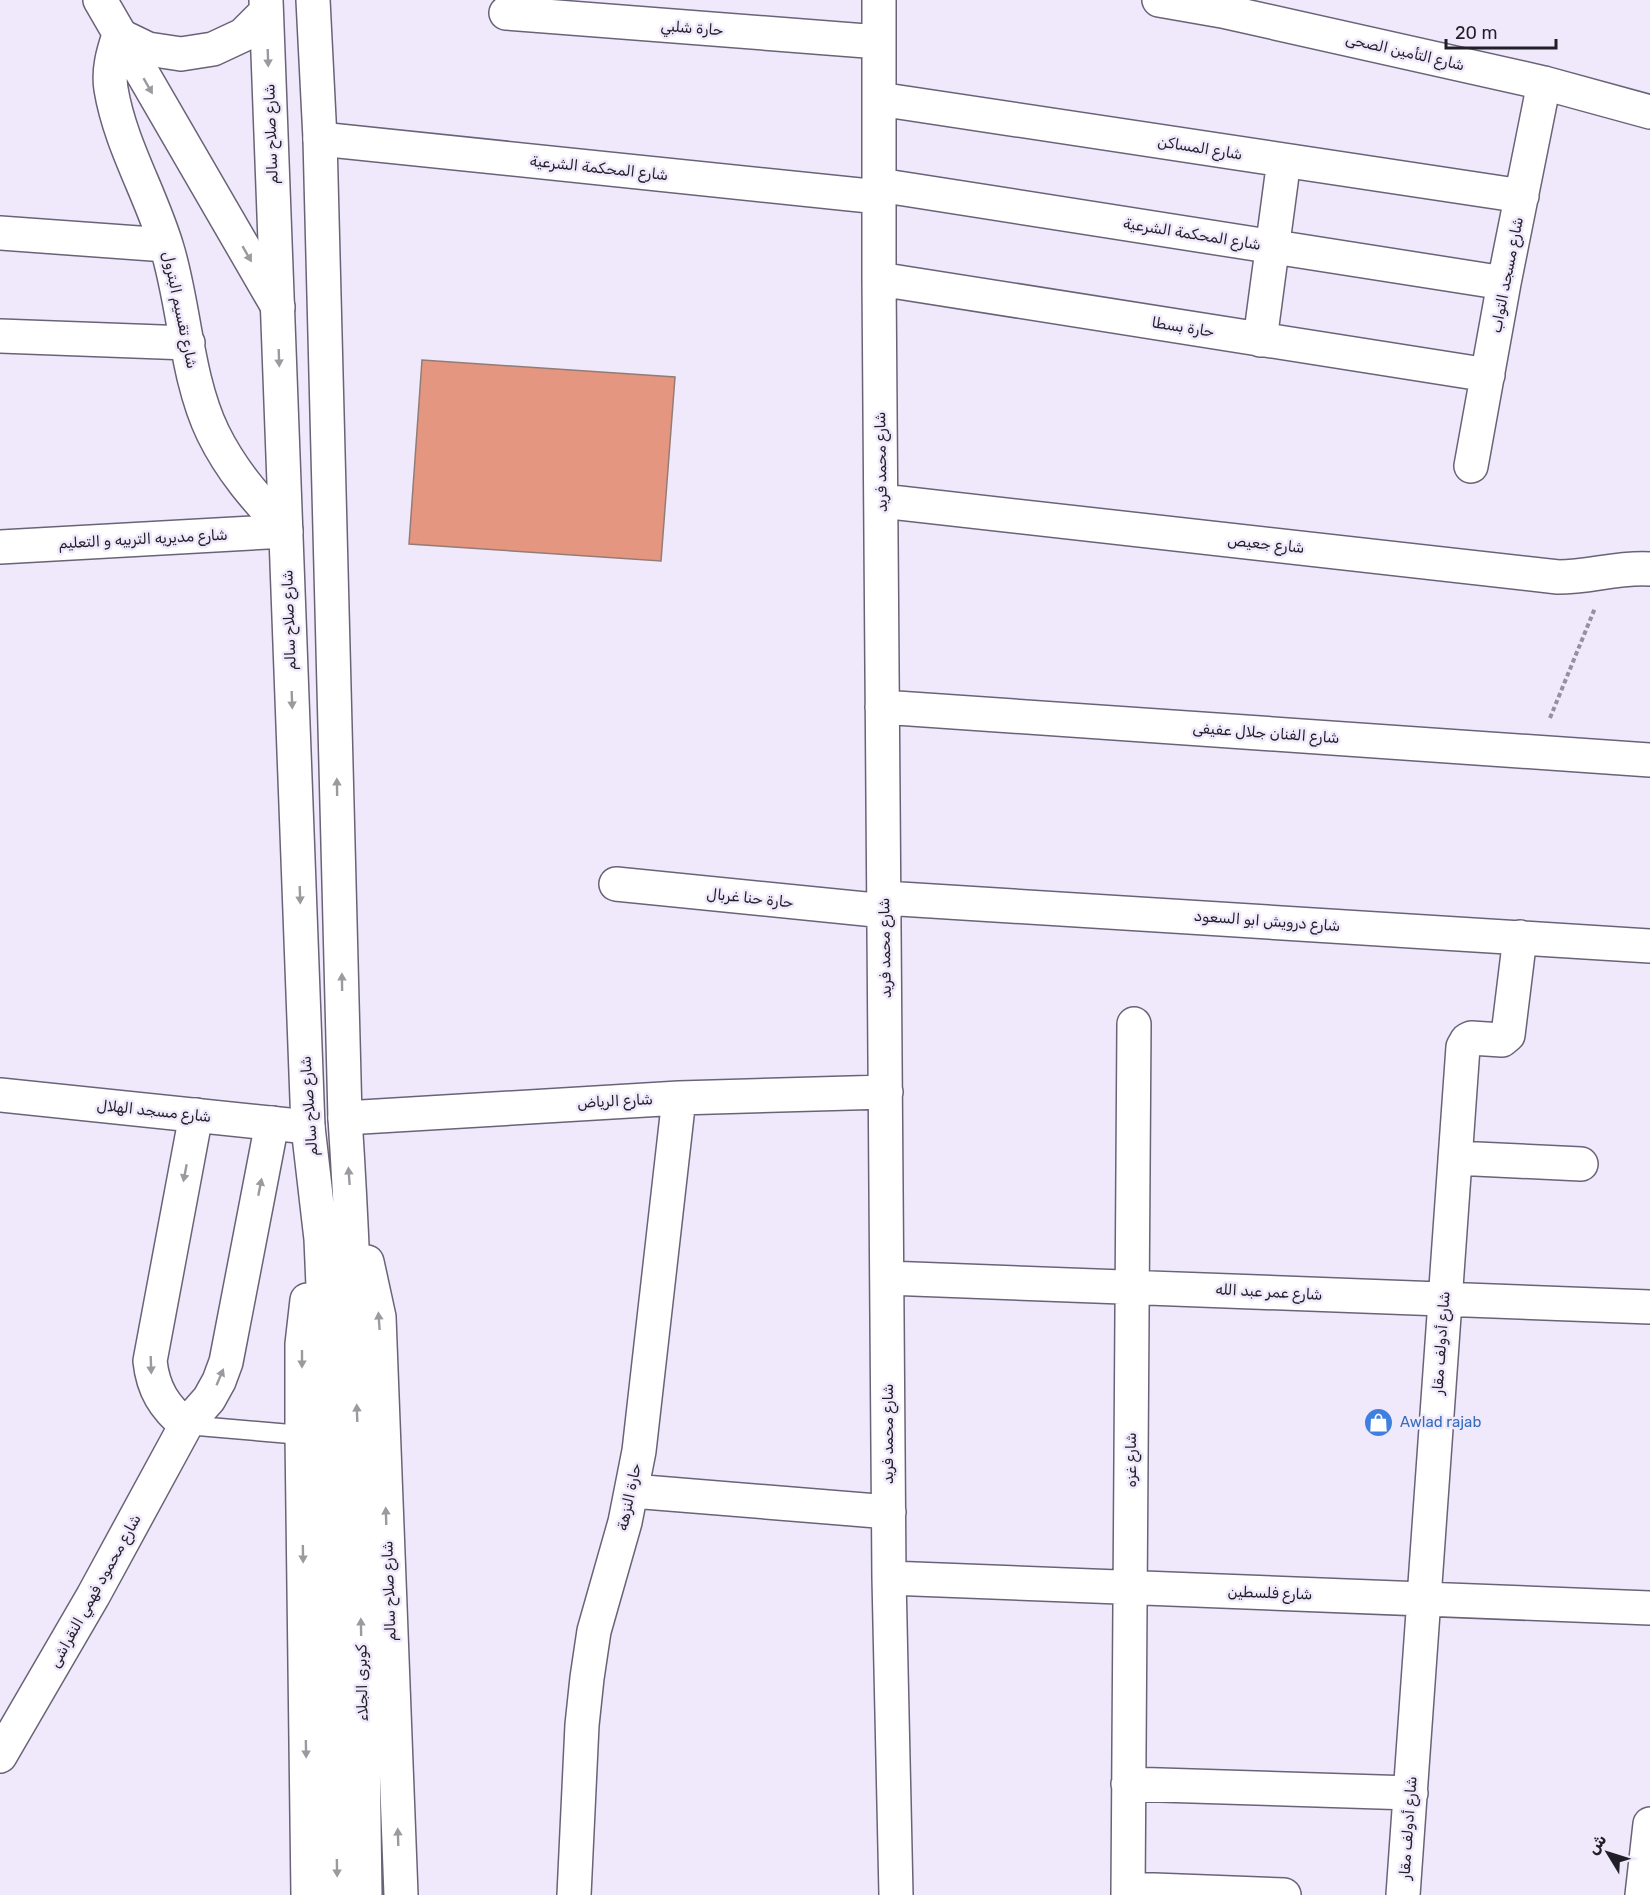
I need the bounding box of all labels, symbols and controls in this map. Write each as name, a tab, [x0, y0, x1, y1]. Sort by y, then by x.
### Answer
scale bar	[1446, 12, 1556, 50]
street label: حارة شلبي	[660, 17, 724, 42]
text: 20 m	[1455, 22, 1497, 44]
street label: شارع التأمين الصحى	[1343, 30, 1466, 76]
one-way arrow	[263, 49, 273, 68]
one-way arrow	[143, 78, 153, 95]
street label: شارع صلاح سالم	[260, 83, 284, 184]
street label: شارع المساكن	[1156, 132, 1244, 166]
street label: شارع المحكمة الشرعية	[529, 152, 669, 186]
street label: شارع المحكمة الشرعية	[1122, 214, 1262, 256]
street label: شارع مسجد التواب	[1487, 215, 1529, 335]
one-way arrow	[241, 246, 252, 262]
street label: شارع تقسيم البترول	[157, 250, 201, 371]
street label: حارة بسطا	[1150, 313, 1216, 341]
one-way arrow	[275, 349, 284, 368]
street label: شارع محمد فريد	[871, 412, 893, 512]
street label: شارع مديريه التربيه و التعليم	[58, 526, 228, 554]
street label: شارع جعيص	[1226, 531, 1305, 559]
street label: شارع صلاح سالم	[278, 569, 302, 670]
one-way arrow	[288, 691, 297, 710]
street label: شارع الفنان جلال عفيفى	[1192, 719, 1340, 749]
one-way arrow	[332, 777, 341, 796]
street label: حارة حنا غربال	[706, 884, 794, 912]
one-way arrow	[295, 885, 304, 904]
street label: شارع محمد فريد	[875, 898, 897, 998]
street label: شارع درويش ابو السعود	[1193, 907, 1341, 937]
one-way arrow	[337, 972, 346, 991]
street label: شارع صلاح سالم	[297, 1055, 323, 1157]
street label: شارع الرياض	[577, 1090, 653, 1114]
street label: شارع مسجد الهلال	[96, 1096, 212, 1128]
one-way arrow	[180, 1163, 189, 1182]
one-way arrow	[344, 1167, 354, 1186]
one-way arrow	[255, 1177, 264, 1196]
street label: شارع عمر عبد الله	[1215, 1280, 1323, 1306]
street label: شارع أدولف مقار	[1428, 1291, 1456, 1396]
one-way arrow	[374, 1311, 383, 1330]
one-way arrow	[297, 1349, 307, 1368]
one-way arrow	[147, 1355, 156, 1374]
one-way arrow	[215, 1368, 225, 1386]
street label: شارع محمد فريد	[879, 1384, 899, 1484]
one-way arrow	[352, 1404, 362, 1423]
shop icon: Awlad rajab	[1363, 1406, 1395, 1438]
place label: Awlad rajab	[1400, 1413, 1481, 1431]
street label: شارع غزه	[1122, 1432, 1142, 1488]
street label: حارة النزهة	[613, 1462, 645, 1532]
one-way arrow	[382, 1506, 391, 1525]
street label: شارع محمود فهمي النقراشى	[45, 1511, 147, 1672]
street label: شارع صلاح سالم	[378, 1540, 402, 1641]
one-way arrow	[298, 1544, 308, 1563]
street label: شارع فلسطين	[1227, 1583, 1313, 1605]
one-way arrow	[356, 1617, 366, 1636]
street label: كوبرى الجلاء	[352, 1644, 372, 1722]
one-way arrow	[301, 1739, 311, 1758]
street label: شارع أدولف مقار	[1395, 1776, 1423, 1881]
north arrow	[1578, 1823, 1638, 1883]
one-way arrow	[394, 1827, 403, 1846]
text: ش	[1583, 1830, 1610, 1858]
one-way arrow	[332, 1859, 342, 1878]

